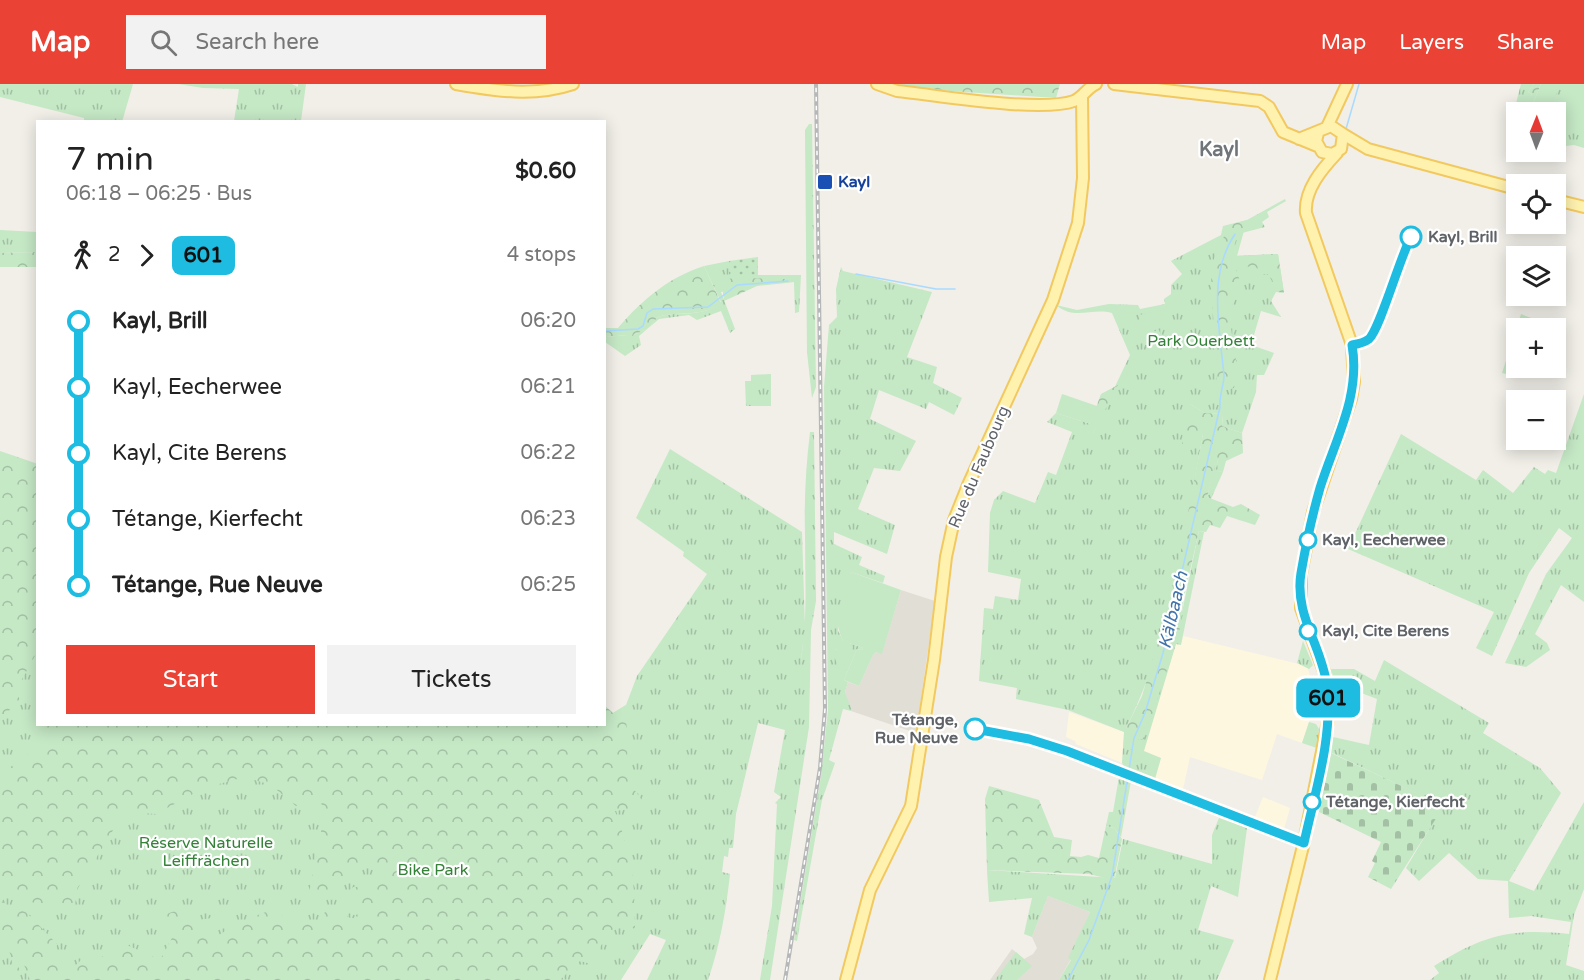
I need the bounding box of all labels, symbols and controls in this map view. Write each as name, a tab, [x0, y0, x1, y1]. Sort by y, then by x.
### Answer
search box	[126, 15, 546, 69]
text: Map	[30, 25, 90, 59]
icon: search	[147, 26, 180, 59]
text: Search here	[195, 29, 319, 55]
text: Map	[1321, 30, 1366, 55]
text: Layers	[1399, 30, 1464, 55]
text: Share	[1497, 30, 1554, 55]
north arrow	[1506, 102, 1566, 162]
map controls	[1506, 102, 1566, 450]
district label: Kayl	[1199, 138, 1239, 162]
text: 7 min	[66, 140, 154, 179]
text: $0.60	[515, 158, 576, 184]
place label: Kayl	[838, 172, 870, 192]
marker: Kayl	[816, 173, 834, 191]
button: locate	[1506, 174, 1566, 234]
text: 06:18 – 06:25 · Bus	[66, 182, 252, 206]
marker: Kayl, Brill	[1400, 226, 1422, 248]
place label: Kayl, Brill	[1428, 227, 1498, 247]
icon: walk	[66, 239, 99, 272]
icon: forward	[130, 239, 163, 272]
text: 2	[108, 243, 121, 267]
text: 601	[184, 243, 223, 268]
text: 4 stops	[507, 243, 576, 267]
button: layers	[1506, 246, 1566, 306]
text: Kayl, Brill	[112, 308, 208, 334]
text: 06:20	[521, 309, 576, 333]
button: +	[1506, 318, 1566, 378]
park label: Park Ouerbett	[1147, 331, 1255, 351]
text: Kayl, Eecherwee	[112, 374, 282, 400]
text: 06:21	[521, 375, 576, 399]
button: −	[1506, 390, 1566, 450]
street label: Rue du Faubourg	[944, 403, 1014, 531]
text: Kayl, Cite Berens	[112, 440, 287, 466]
text: 06:22	[521, 441, 576, 465]
text: Tétange, Kierfecht	[112, 506, 303, 532]
text: 06:23	[521, 507, 576, 531]
place label: Kayl, Eecherwee	[1322, 530, 1446, 550]
marker: Kayl, Eecherwee	[1299, 531, 1317, 549]
water label: Kälbaach	[1153, 568, 1193, 651]
text: Tétange, Rue Neuve	[112, 572, 323, 598]
text: 06:25	[521, 573, 576, 597]
place label: Kayl, Cite Berens	[1322, 621, 1450, 641]
marker: Kayl, Cite Berens	[1299, 622, 1317, 640]
button: Start	[66, 645, 315, 714]
button: Tickets	[327, 645, 576, 714]
line badge: 601	[1294, 678, 1362, 718]
text: 601	[1308, 686, 1348, 711]
place label: Tétange, Rue Neuve	[875, 710, 958, 748]
marker: Tétange, Rue Neuve	[964, 718, 986, 740]
place label: Tétange, Kierfecht	[1325, 792, 1466, 812]
marker: Tétange, Kierfecht	[1303, 793, 1321, 811]
park label: Réserve Naturelle Leiffrächen	[139, 833, 273, 871]
park label: Bike Park	[398, 860, 469, 880]

